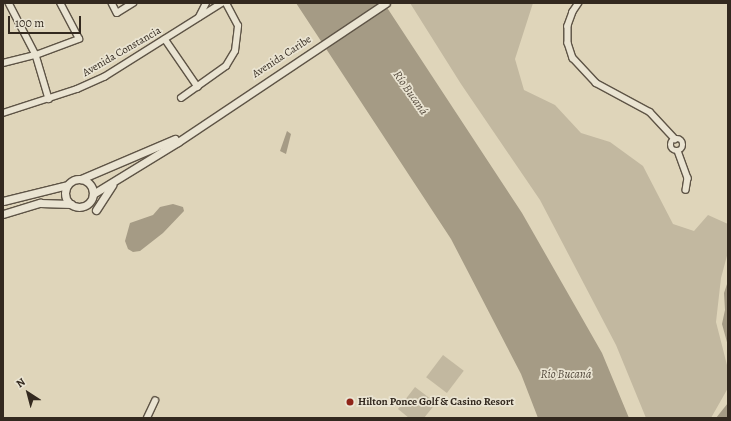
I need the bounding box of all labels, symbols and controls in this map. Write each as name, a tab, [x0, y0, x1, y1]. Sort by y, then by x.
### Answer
scale bar	[10, 8, 83, 34]
text: 100 m	[15, 15, 44, 31]
street label: Avenida Constancia	[80, 24, 164, 80]
street label: Avenida Caribe	[250, 33, 314, 81]
water label: Río Bucaná	[390, 68, 430, 118]
water label: Río Bucaná	[541, 368, 591, 382]
north arrow	[8, 373, 48, 413]
text: N	[13, 374, 28, 391]
place label: Hilton Ponce Golf & Casino Resort	[358, 395, 514, 409]
marker: Hilton Ponce Golf & Casino Resort	[345, 397, 355, 407]

